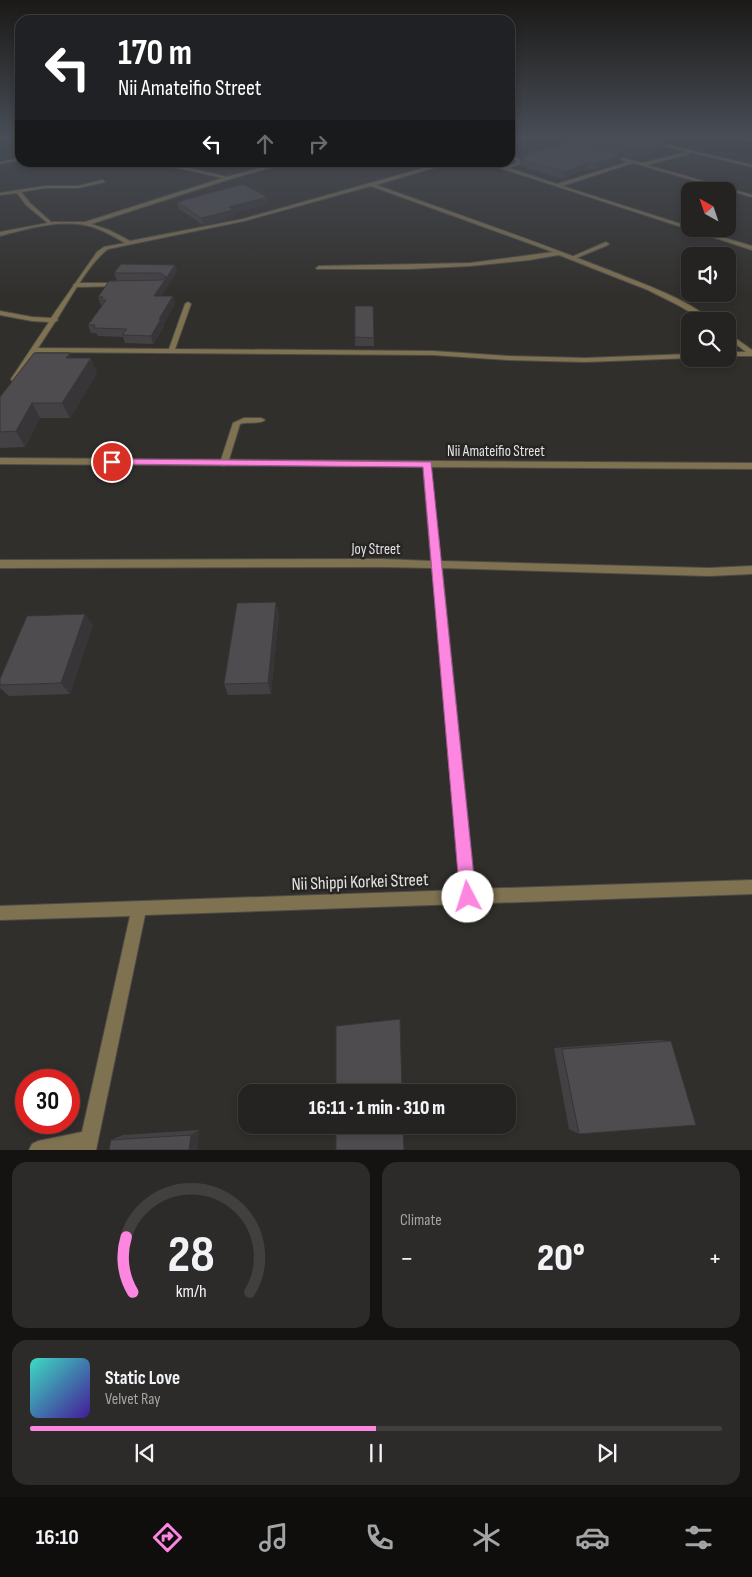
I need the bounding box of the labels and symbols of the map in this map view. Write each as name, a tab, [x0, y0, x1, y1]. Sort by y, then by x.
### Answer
north arrow	[681, 182, 736, 238]
pin	[91, 441, 133, 483]
street label: Nii Amateifio Street	[447, 442, 545, 461]
street label: Joy Street	[350, 540, 401, 559]
street label: Nii Shippi Korkei Street	[291, 869, 429, 895]
position arrow	[441, 870, 493, 922]
speed limit sign: 30	[15, 1069, 80, 1134]

